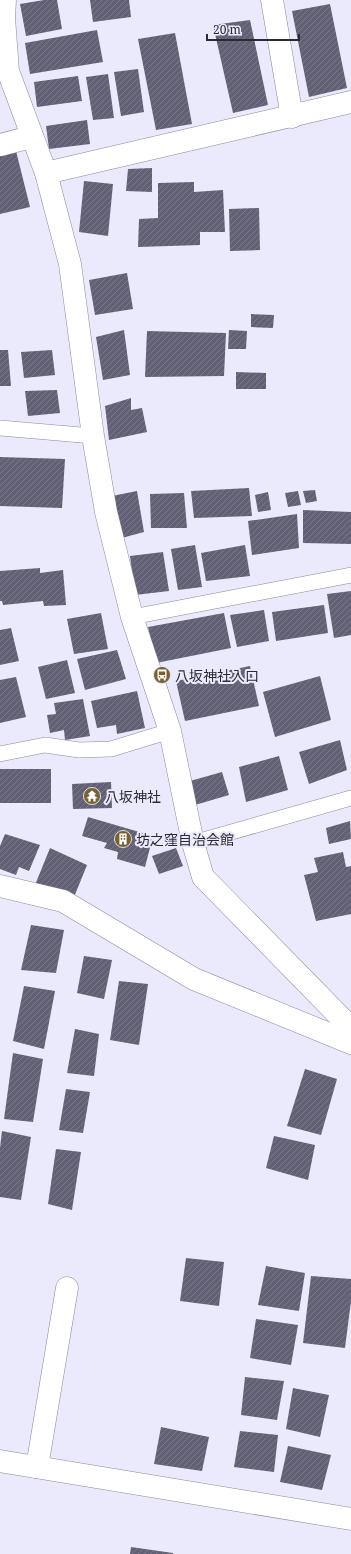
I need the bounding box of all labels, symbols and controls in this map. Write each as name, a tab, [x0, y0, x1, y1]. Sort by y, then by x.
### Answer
scale bar	[207, 16, 299, 42]
text: 20 m	[213, 21, 241, 38]
bus stop icon: 八坂神社入口	[152, 665, 172, 685]
place label: 八坂神社入口	[175, 666, 259, 685]
temple icon: 八坂神社	[82, 786, 102, 806]
place label: 八坂神社	[105, 787, 161, 806]
building icon: 坊之窪自治会館	[113, 829, 133, 849]
place label: 坊之窪自治会館	[136, 830, 234, 849]

